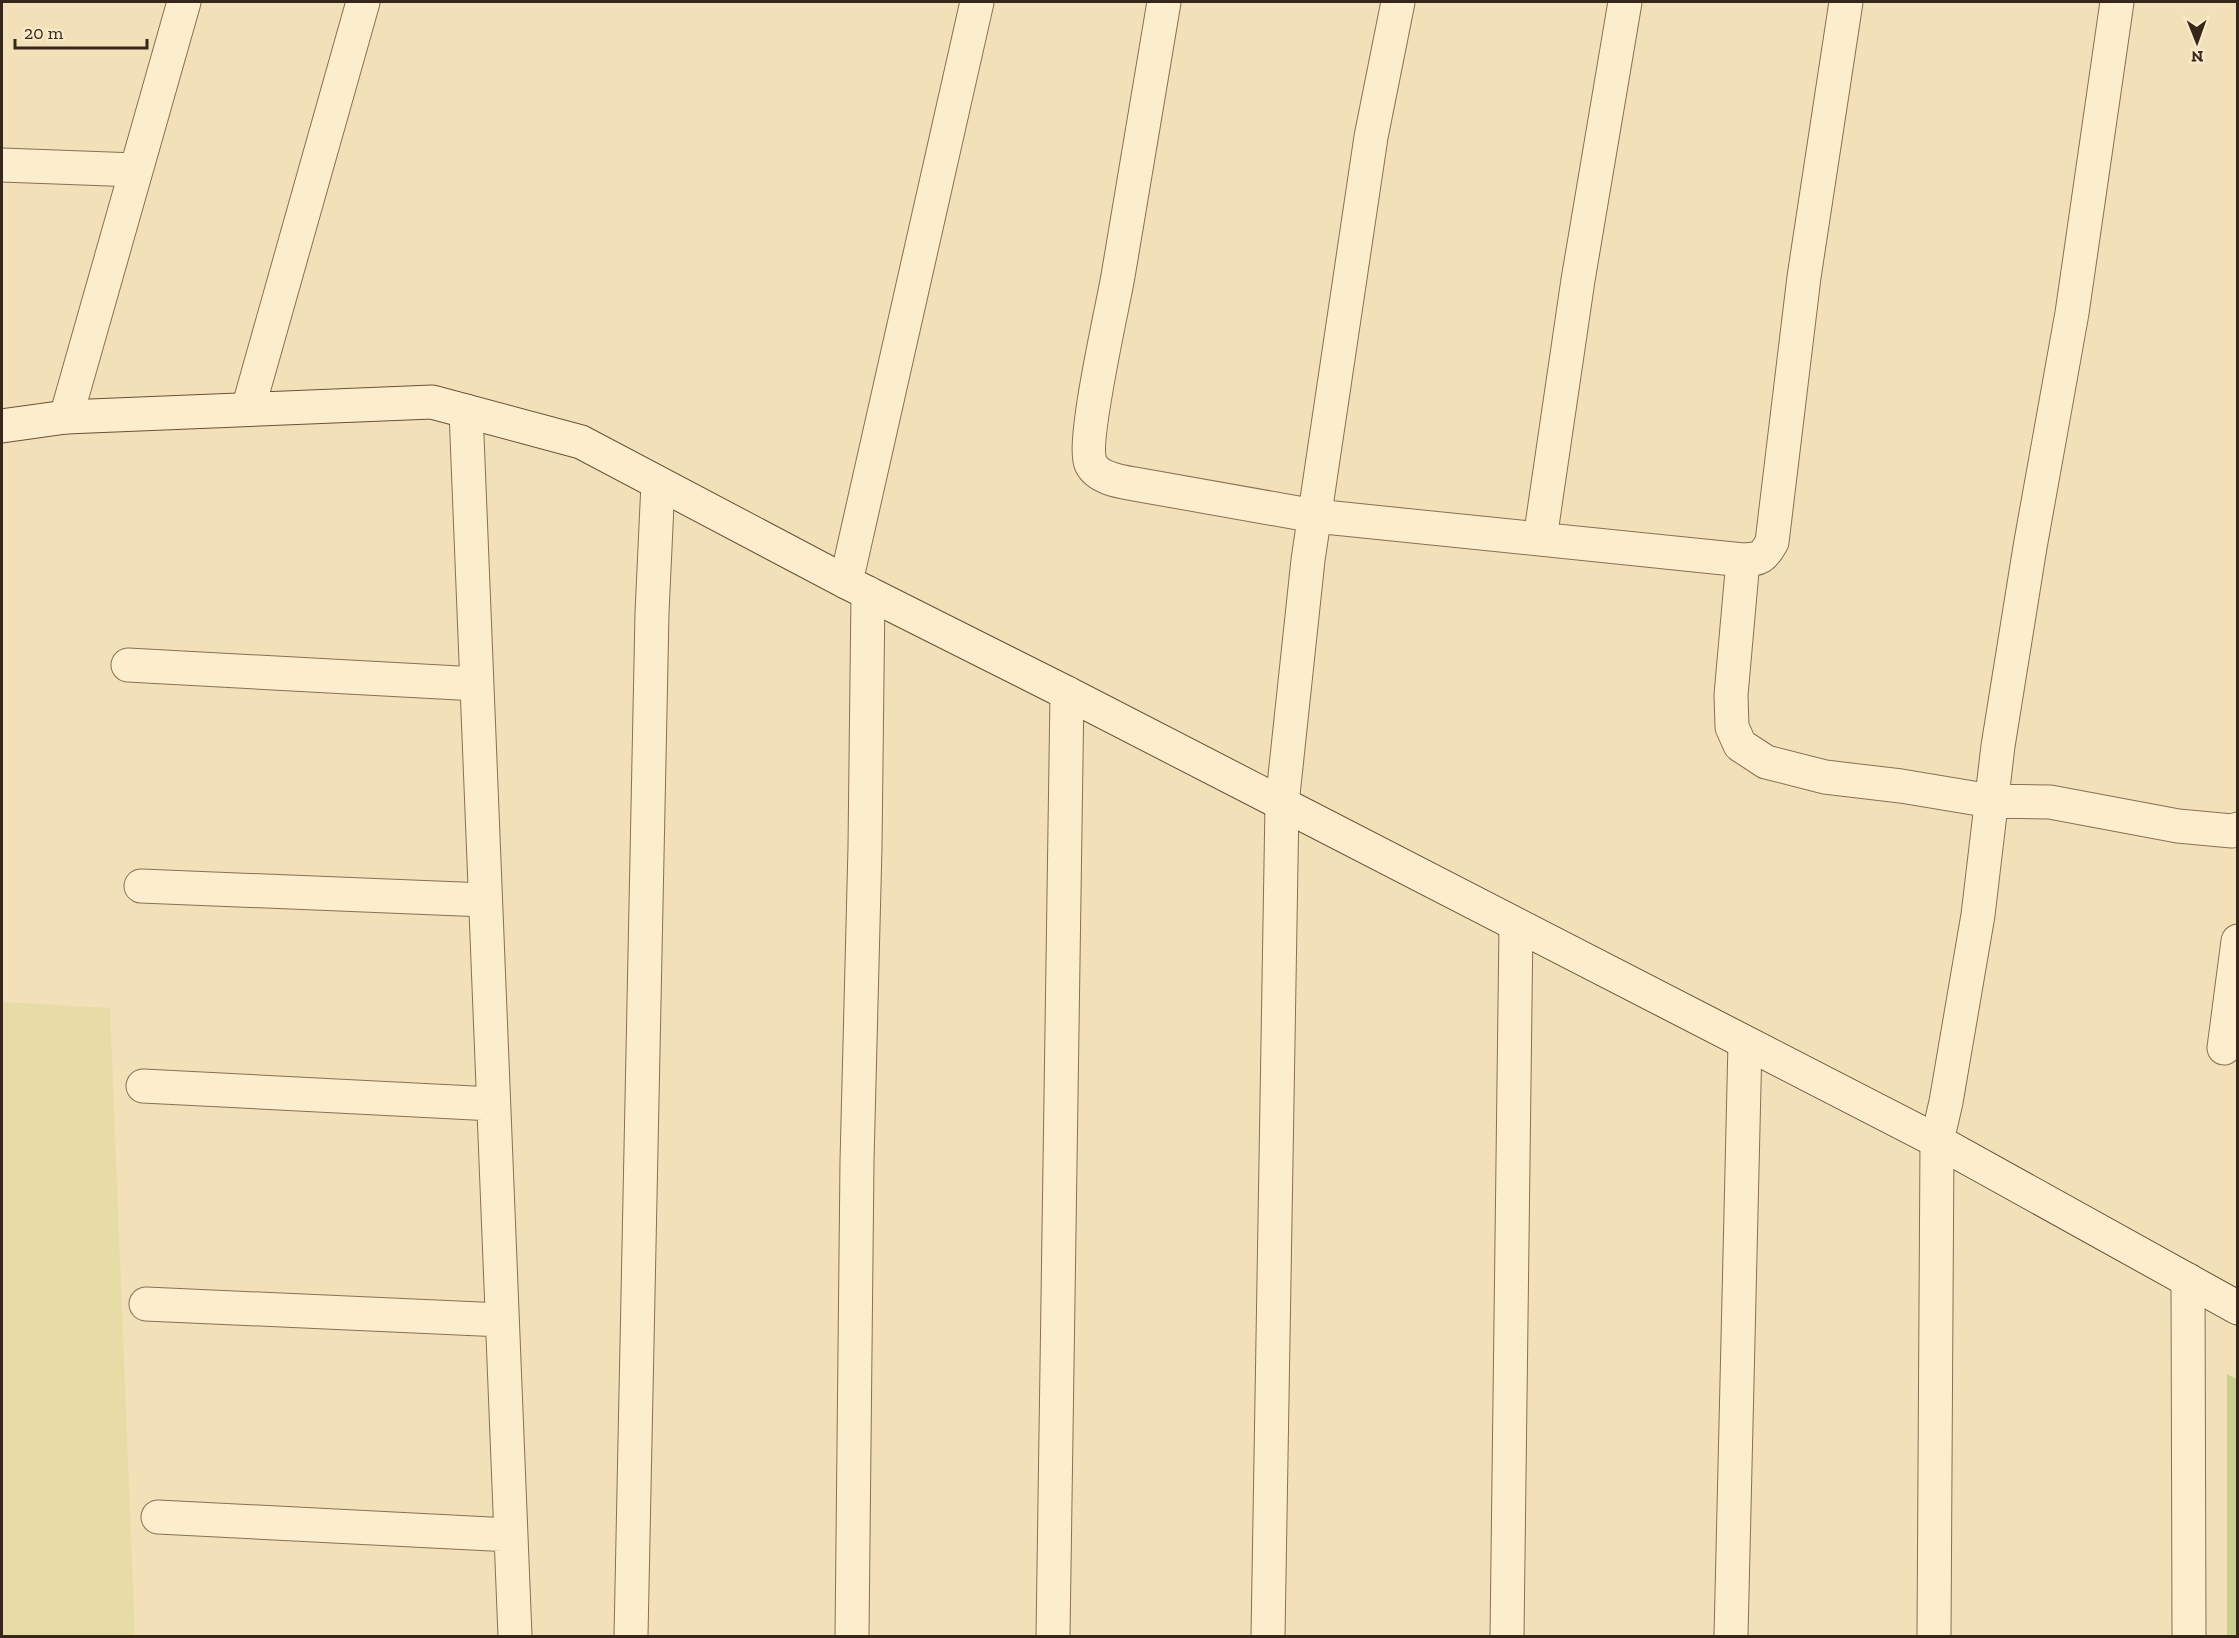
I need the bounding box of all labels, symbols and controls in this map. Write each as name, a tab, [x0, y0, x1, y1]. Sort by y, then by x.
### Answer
scale bar	[15, 12, 147, 50]
north arrow	[2167, 12, 2227, 72]
text: 20 m	[24, 22, 64, 44]
text: N	[2191, 47, 2204, 66]

